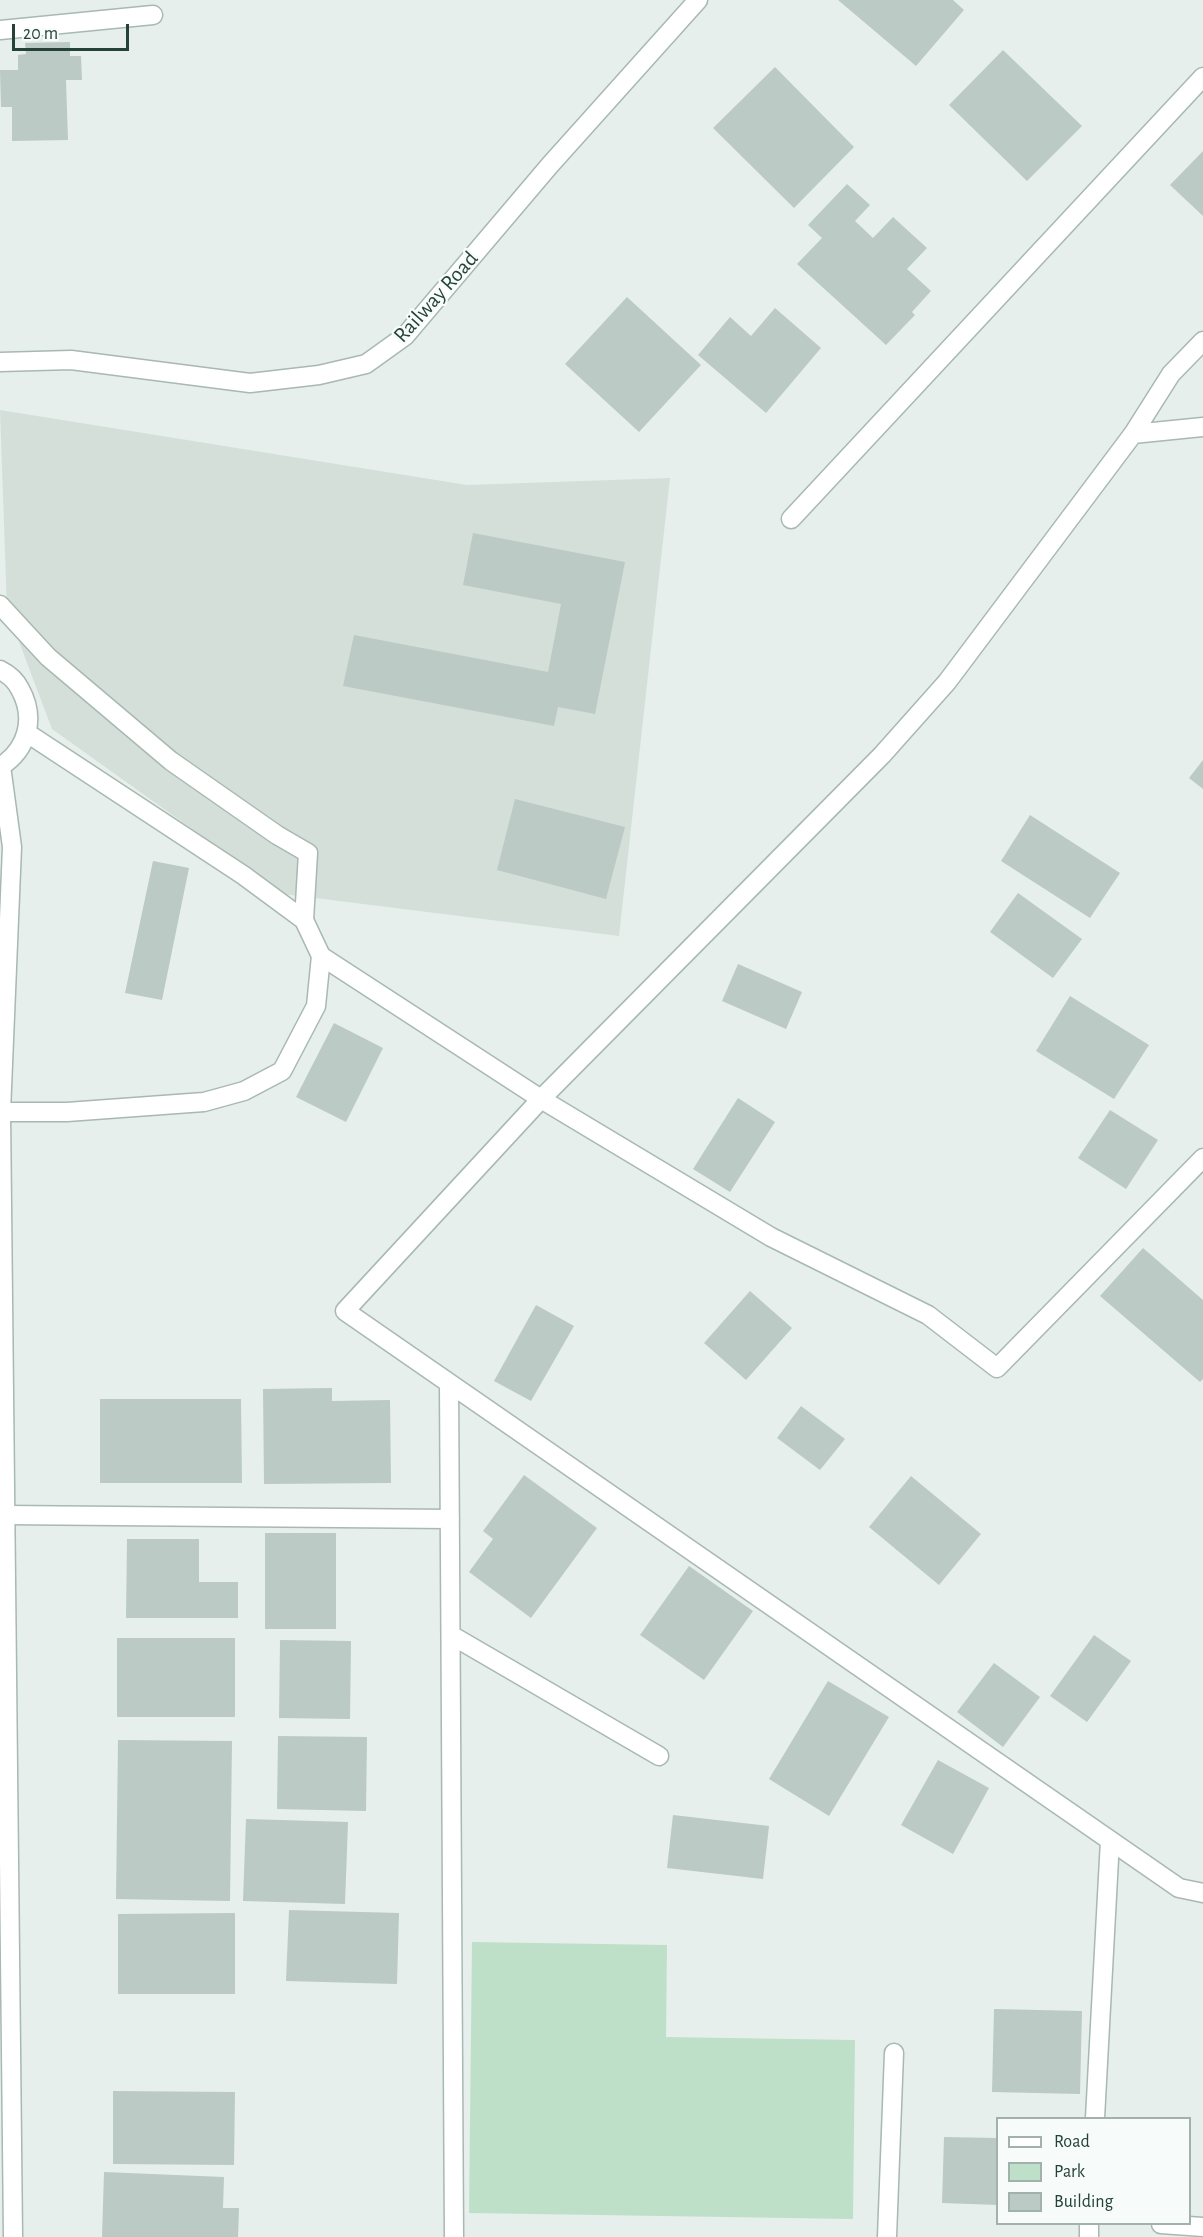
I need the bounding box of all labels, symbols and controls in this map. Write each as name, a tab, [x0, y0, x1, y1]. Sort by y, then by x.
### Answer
scale bar	[15, 12, 132, 50]
text: 20 m	[23, 25, 58, 43]
street label: Railway Road	[388, 246, 484, 348]
legend	[996, 2117, 1191, 2225]
text: Road	[1054, 2133, 1090, 2151]
text: Park	[1054, 2163, 1085, 2181]
text: Building	[1054, 2193, 1113, 2211]

